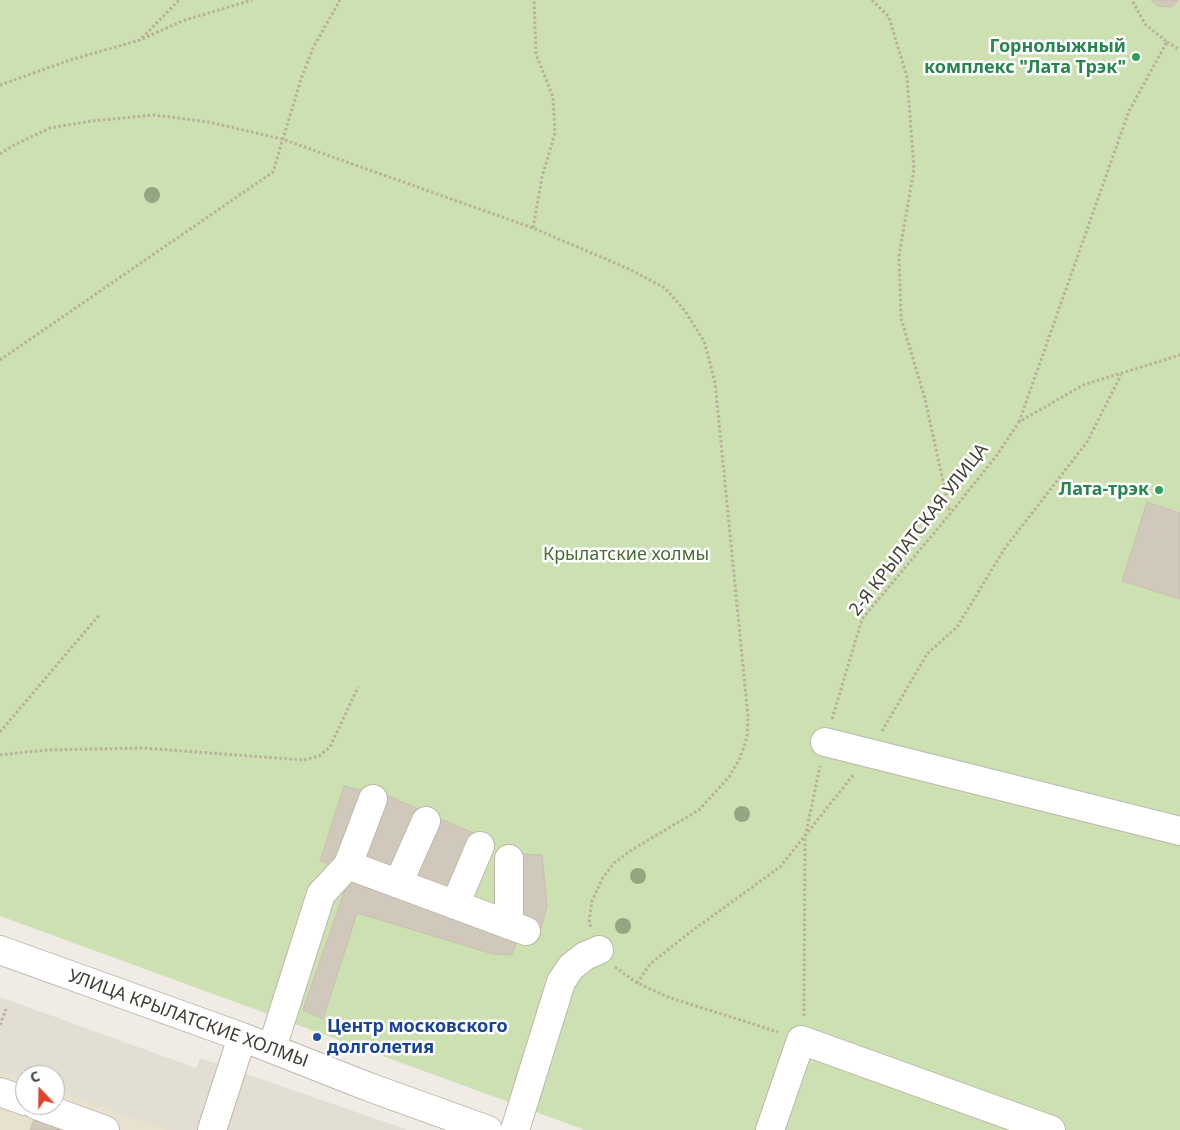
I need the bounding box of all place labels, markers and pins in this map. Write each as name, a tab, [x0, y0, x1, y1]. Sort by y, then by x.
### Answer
place label: Горнолыжный комплекс "Лата Трэк"	[924, 36, 1126, 78]
marker: Горнолыжный комплекс "Лата Трэк"	[1130, 51, 1142, 63]
place label: Лата-трэк	[1059, 479, 1149, 501]
marker: Лата-трэк	[1153, 484, 1165, 496]
place label: Центр московского долголетия	[327, 1016, 508, 1058]
marker: Центр московского долголетия	[311, 1031, 323, 1043]

